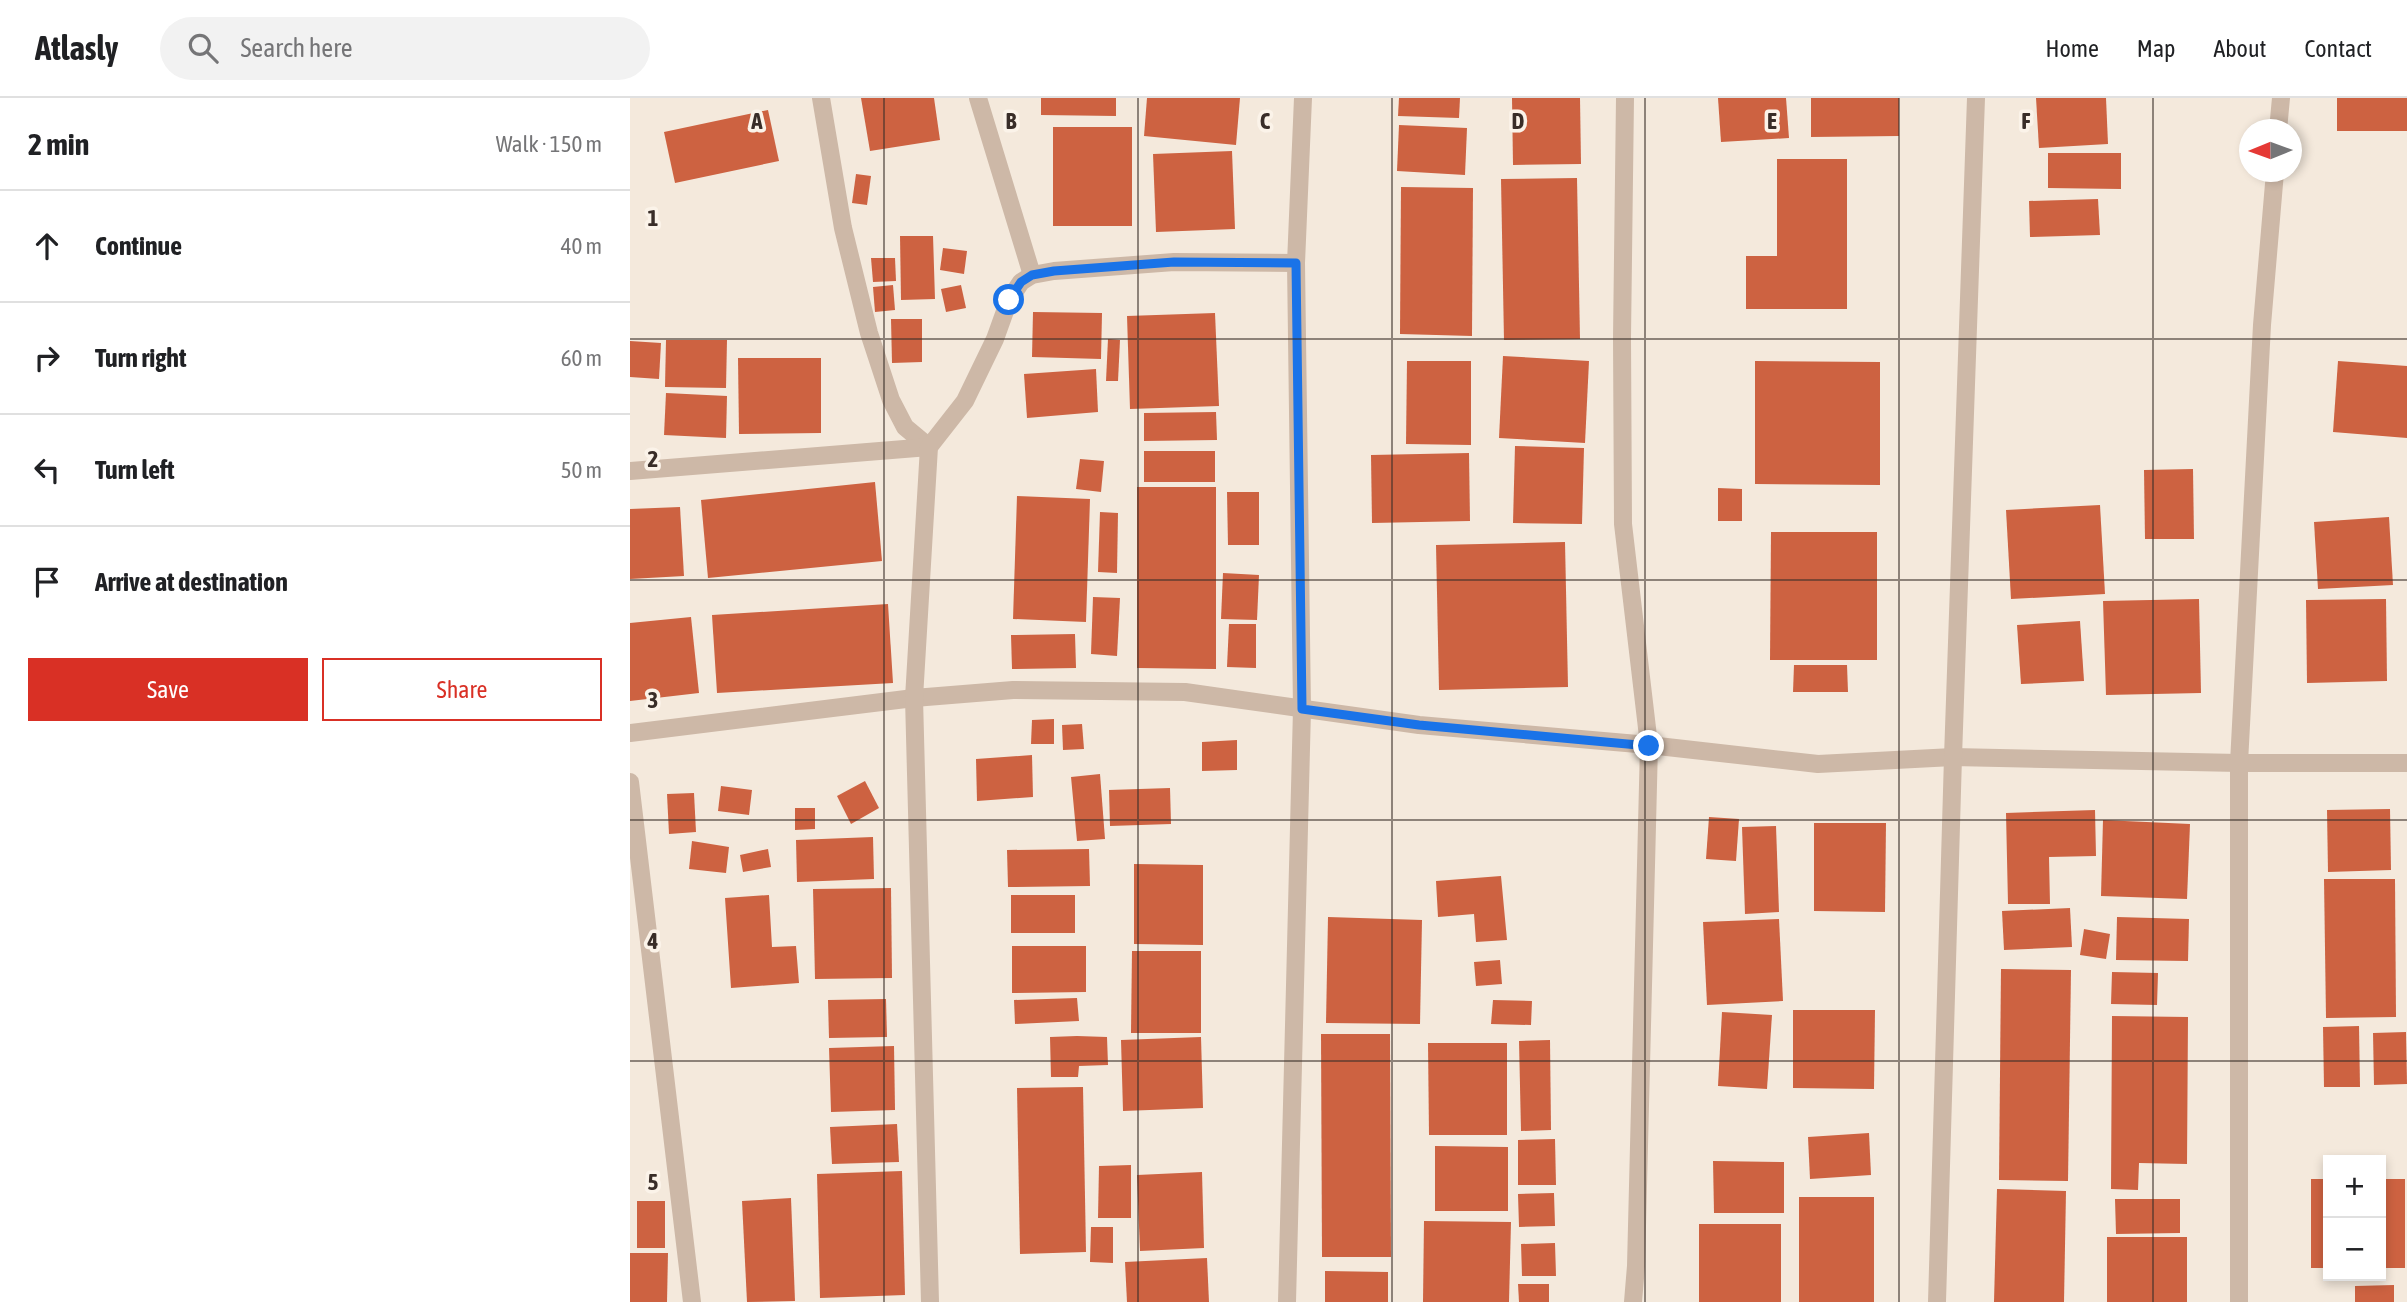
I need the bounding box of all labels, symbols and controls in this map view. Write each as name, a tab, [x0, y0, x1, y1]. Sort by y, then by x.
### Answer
search box	[160, 17, 650, 80]
text: Atlasly	[35, 29, 118, 67]
icon: search	[184, 29, 222, 67]
text: Search here	[240, 33, 353, 63]
text: Home	[2045, 35, 2099, 62]
text: Map	[2137, 35, 2175, 62]
text: About	[2213, 35, 2266, 62]
text: Contact	[2304, 35, 2372, 62]
text: A	[750, 108, 763, 134]
text: B	[1006, 108, 1017, 134]
text: C	[1260, 108, 1271, 134]
text: D	[1512, 108, 1525, 134]
text: E	[1767, 108, 1777, 134]
text: F	[2021, 108, 2031, 134]
north arrow	[2239, 119, 2302, 182]
text: 2 min	[28, 127, 89, 161]
text: Walk · 150 m	[496, 131, 602, 157]
text: 1	[648, 205, 659, 231]
icon: ahead	[28, 227, 66, 265]
text: Continue	[95, 231, 182, 261]
text: 40 m	[561, 233, 602, 259]
route start	[993, 284, 1024, 315]
icon: right	[28, 339, 66, 377]
text: Turn right	[95, 343, 186, 373]
text: 60 m	[561, 345, 602, 371]
text: 2	[648, 446, 658, 472]
icon: left	[28, 451, 66, 489]
text: Turn left	[95, 455, 175, 485]
text: 50 m	[561, 457, 602, 483]
icon: arrive	[28, 563, 66, 601]
text: Arrive at destination	[95, 567, 288, 597]
button: Save	[28, 658, 308, 721]
button: Share	[322, 658, 602, 721]
text: 3	[648, 687, 658, 713]
route end	[1633, 730, 1664, 761]
text: 4	[647, 928, 659, 954]
map controls	[2323, 1155, 2386, 1281]
button: +	[2323, 1155, 2386, 1218]
text: 5	[648, 1169, 659, 1195]
button: −	[2323, 1218, 2386, 1281]

